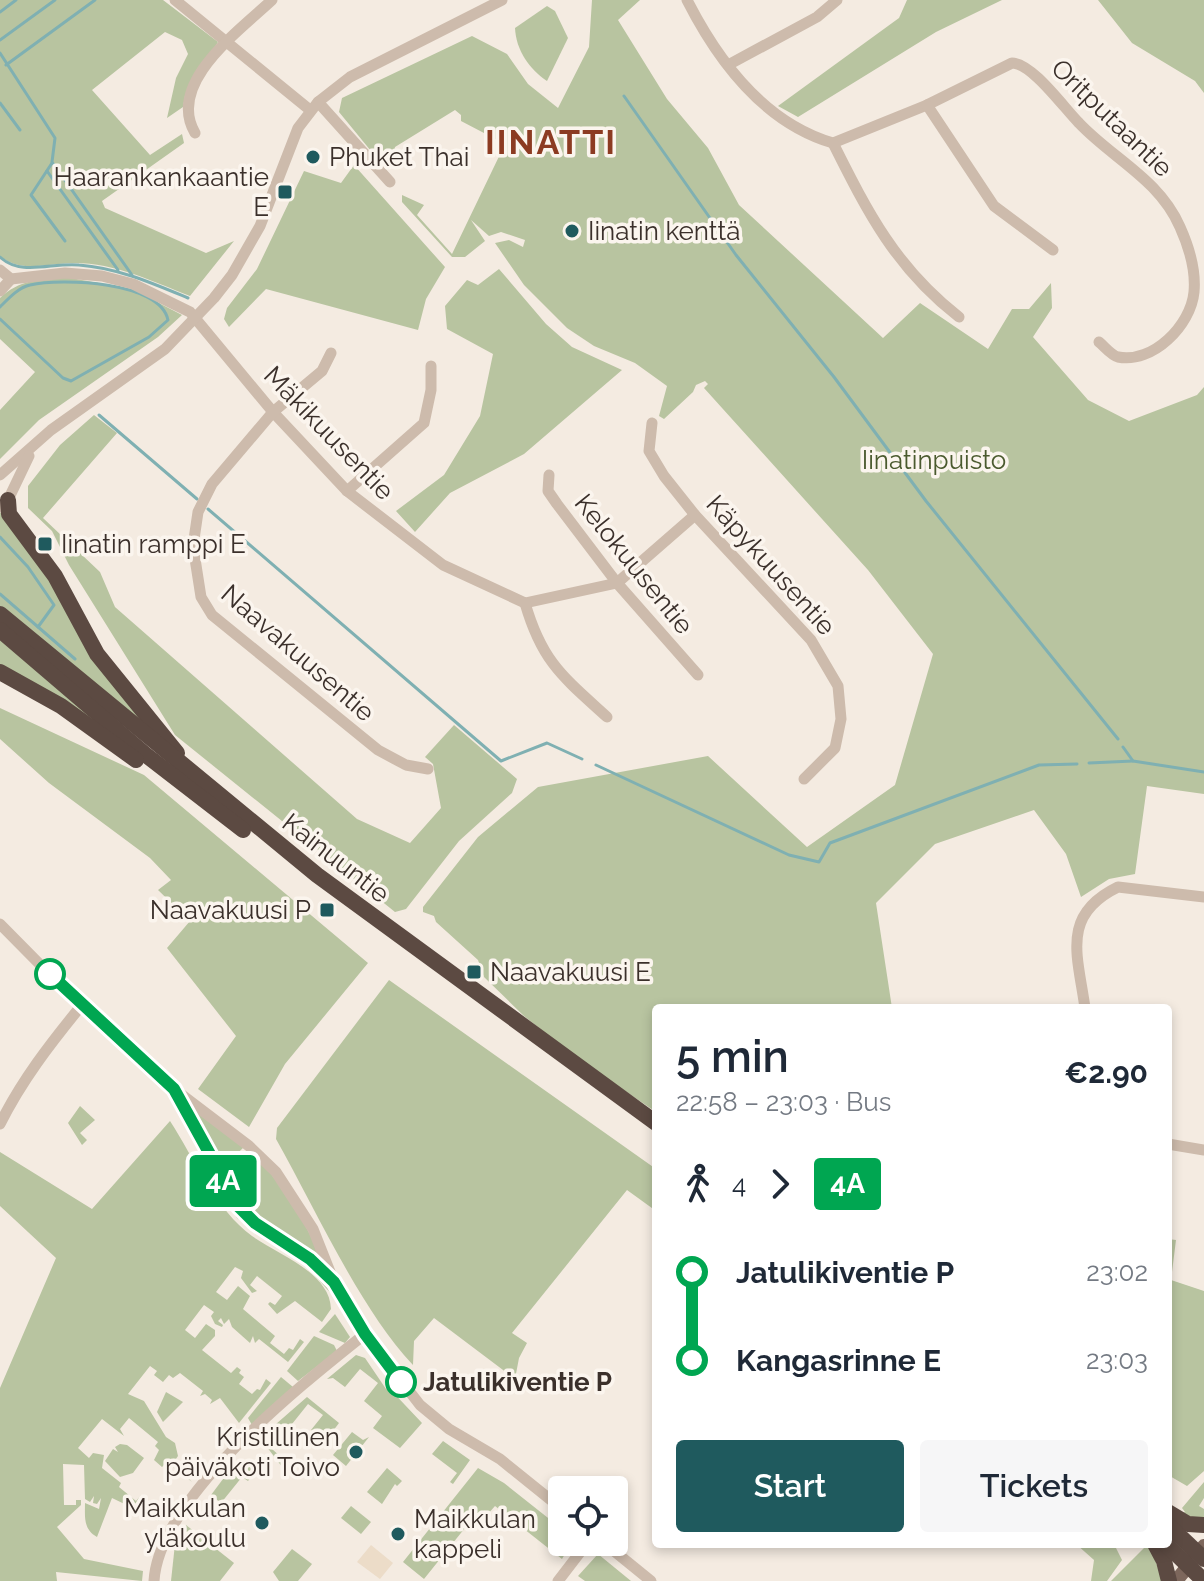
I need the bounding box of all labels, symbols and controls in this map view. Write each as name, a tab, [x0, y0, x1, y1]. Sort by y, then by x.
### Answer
street label: Oritputaantie	[1045, 53, 1179, 183]
district label: IINATTI	[485, 122, 617, 162]
place label: Phuket Thai	[329, 142, 469, 172]
marker: Phuket Thai	[304, 148, 322, 166]
place label: Haarankankaantie E	[53, 162, 269, 222]
marker: Haarankankaantie E	[276, 183, 294, 201]
place label: Iinatin kenttä	[588, 216, 740, 246]
marker: Iinatin kenttä	[563, 222, 581, 240]
street label: Mäkikuusentie	[258, 360, 400, 506]
park label: Iinatinpuisto	[862, 445, 1006, 475]
street label: Kelokuusentie	[569, 488, 699, 640]
street label: Käpykuusentie	[700, 489, 842, 641]
place label: Iinatin ramppi E	[61, 529, 246, 559]
marker: Iinatin ramppi E	[36, 535, 54, 553]
street label: Naavakuusentie	[215, 578, 381, 728]
street label: Kainuuntie	[277, 807, 395, 909]
place label: Naavakuusi P	[150, 895, 311, 925]
marker: Naavakuusi P	[318, 901, 336, 919]
place label: Naavakuusi E	[490, 957, 651, 987]
unlabelled marker	[35, 959, 65, 989]
marker: Naavakuusi E	[465, 963, 483, 981]
text: 5 min	[676, 1031, 789, 1082]
text: €2.90	[1064, 1055, 1148, 1090]
text: 22:58 – 23:03 · Bus	[676, 1087, 891, 1117]
line badge: 4A	[187, 1155, 259, 1207]
icon: walk	[676, 1162, 720, 1206]
icon: forward	[758, 1162, 802, 1206]
text: 4A	[206, 1164, 240, 1197]
text: 4A	[830, 1167, 865, 1200]
text: 4	[732, 1169, 746, 1199]
text: Jatulikiventie P	[736, 1255, 954, 1290]
text: 23:02	[1086, 1257, 1148, 1287]
text: Kangasrinne E	[736, 1343, 941, 1378]
text: 23:03	[1086, 1345, 1148, 1375]
marker: Jatulikiventie P	[386, 1367, 416, 1397]
place label: Jatulikiventie P	[423, 1367, 612, 1397]
place label: Kristillinen päiväkoti Toivo	[165, 1422, 340, 1482]
button: Start	[676, 1440, 904, 1532]
button: Tickets	[920, 1440, 1148, 1532]
marker: Kristillinen päiväkoti Toivo	[347, 1443, 365, 1461]
map controls	[548, 1476, 628, 1556]
button: locate	[548, 1476, 628, 1556]
place label: Maikkulan yläkoulu	[124, 1493, 246, 1553]
place label: Maikkulan kappeli	[414, 1504, 536, 1564]
marker: Maikkulan yläkoulu	[253, 1514, 271, 1532]
marker: Maikkulan kappeli	[389, 1525, 407, 1543]

